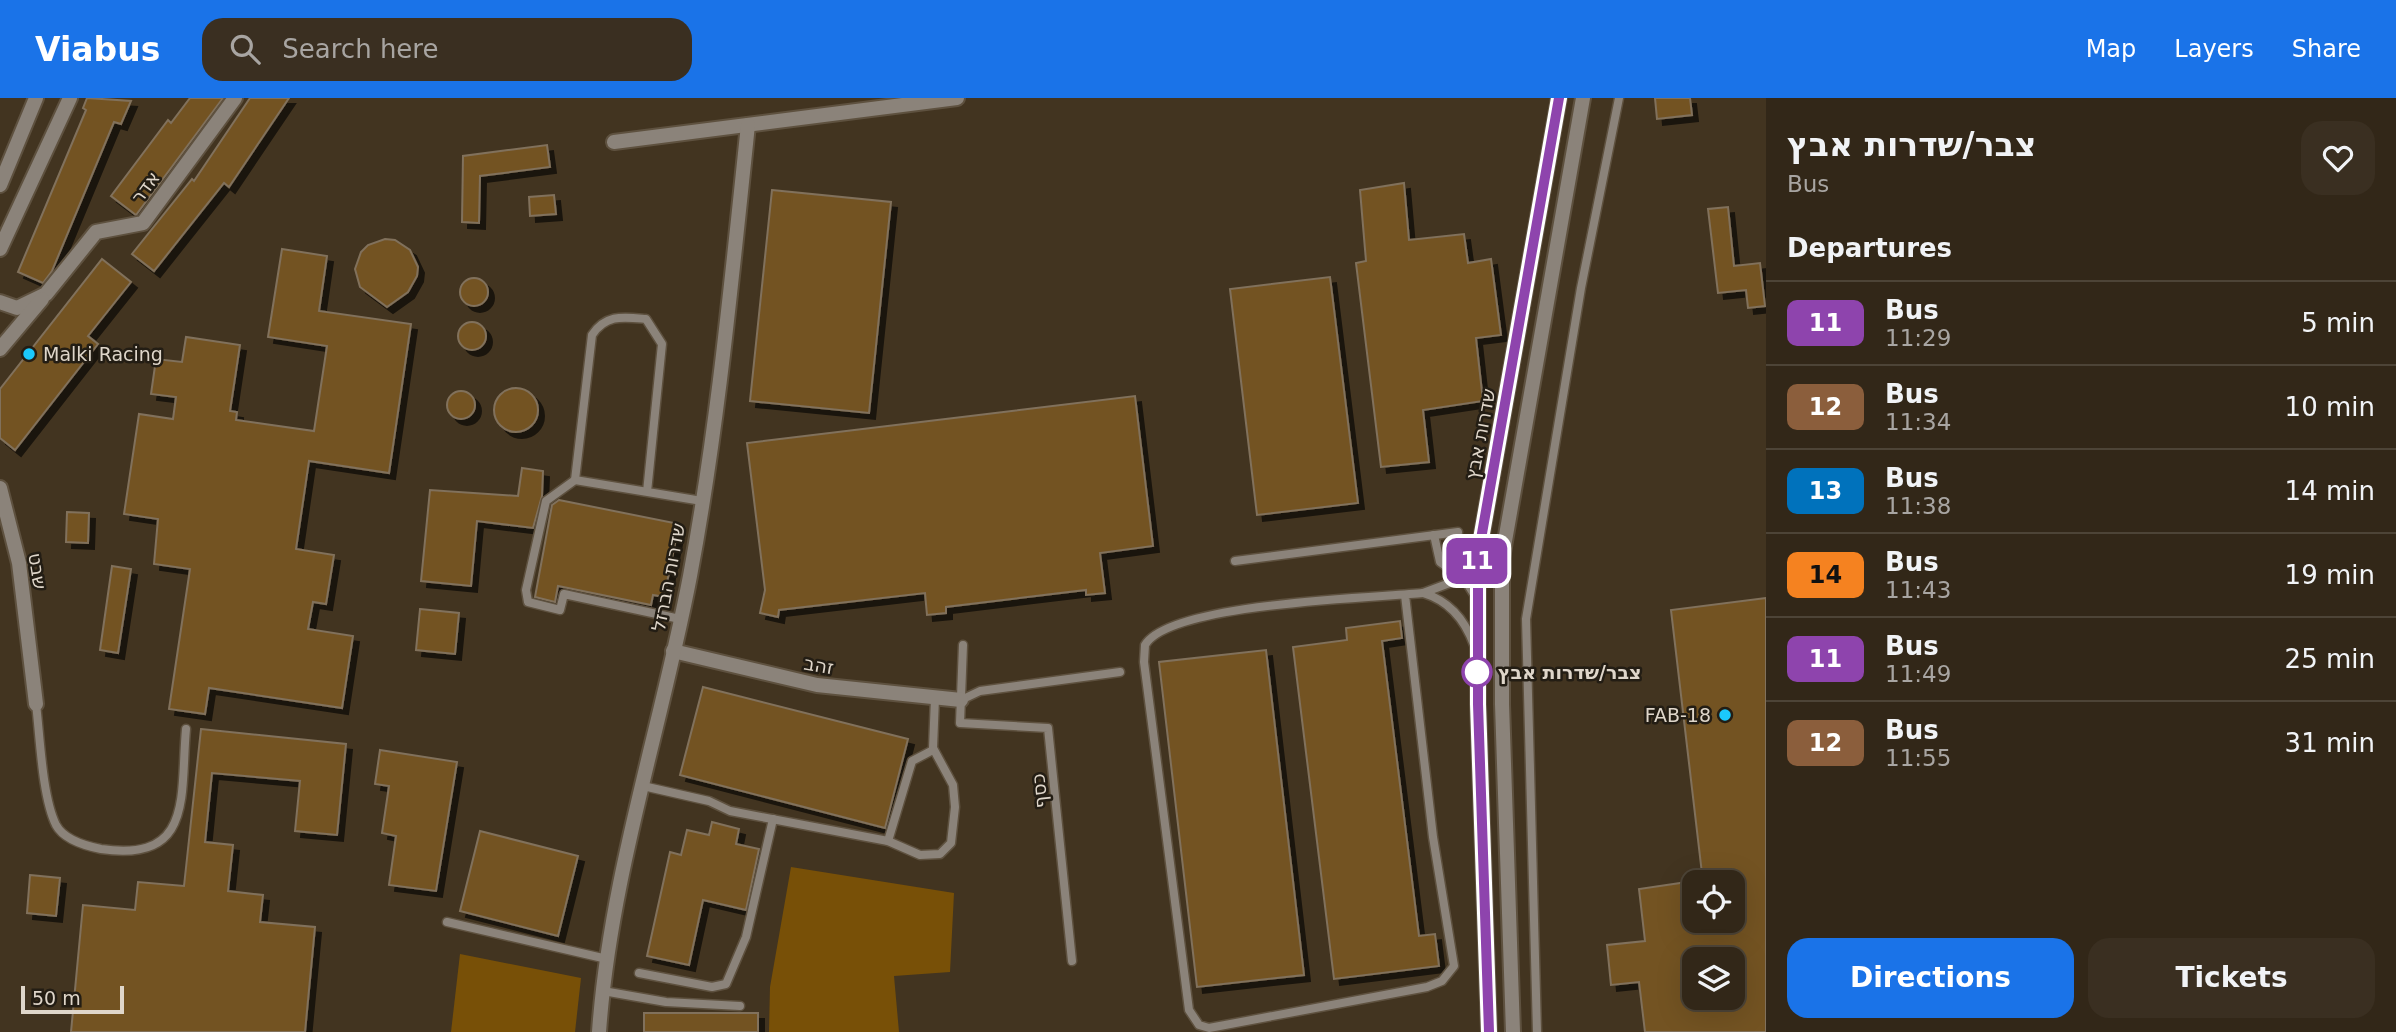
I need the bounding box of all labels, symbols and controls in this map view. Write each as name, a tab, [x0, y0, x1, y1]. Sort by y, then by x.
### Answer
search box	[202, 18, 692, 81]
text: Viabus	[35, 30, 160, 69]
icon: search	[226, 30, 264, 68]
text: Search here	[282, 34, 438, 64]
text: Map	[2086, 35, 2136, 63]
text: Layers	[2174, 35, 2254, 63]
text: Share	[2292, 35, 2361, 63]
button: heart	[2301, 121, 2375, 195]
text: צבר/שדרות אבץ	[1787, 125, 2036, 164]
street label: אדר	[126, 167, 164, 207]
text: Bus	[1787, 171, 1829, 197]
text: Departures	[1787, 233, 1952, 263]
text: Bus	[1885, 295, 1939, 325]
text: 5 min	[2301, 308, 2375, 338]
text: 11	[1809, 309, 1842, 337]
text: 11:29	[1885, 325, 1951, 351]
place label: Malki Racing	[43, 343, 163, 365]
marker: Malki Racing	[21, 346, 37, 362]
text: Bus	[1885, 379, 1939, 409]
street label: שדרות אבץ	[1460, 387, 1500, 481]
text: 10 min	[2285, 392, 2375, 422]
text: 12	[1809, 393, 1842, 421]
text: 11:34	[1885, 409, 1951, 435]
text: Bus	[1885, 463, 1939, 493]
text: 14 min	[2285, 476, 2375, 506]
text: 13	[1809, 477, 1842, 505]
text: 11:38	[1885, 493, 1951, 519]
street label: שדרות הברזל	[647, 521, 689, 633]
line badge: 11	[1446, 538, 1508, 584]
text: 11	[1460, 547, 1494, 575]
text: Bus	[1885, 547, 1939, 577]
street label: שבט	[24, 551, 52, 591]
text: 19 min	[2285, 560, 2375, 590]
text: 14	[1809, 561, 1842, 589]
text: 11:43	[1885, 577, 1951, 603]
text: Bus	[1885, 631, 1939, 661]
text: 25 min	[2285, 644, 2375, 674]
text: 11	[1809, 645, 1842, 673]
street label: זהב	[802, 652, 836, 678]
marker: צבר/שדרות אבץ	[1462, 657, 1492, 687]
place label: צבר/שדרות אבץ	[1498, 661, 1641, 684]
text: 11:49	[1885, 661, 1951, 687]
place label: FAB-18	[1645, 704, 1711, 726]
marker: FAB-18	[1717, 707, 1733, 723]
text: Bus	[1885, 715, 1939, 745]
text: 31 min	[2285, 728, 2375, 758]
text: 12	[1809, 729, 1842, 757]
text: 11:55	[1885, 745, 1951, 771]
street label: כסף	[1026, 773, 1052, 809]
map controls	[1682, 870, 1745, 1010]
button: locate	[1682, 870, 1745, 933]
button: Directions	[1787, 938, 2074, 1018]
button: Tickets	[2088, 938, 2375, 1018]
button: layers	[1682, 947, 1745, 1010]
scale bar	[21, 983, 124, 1015]
text: 50 m	[32, 987, 81, 1009]

